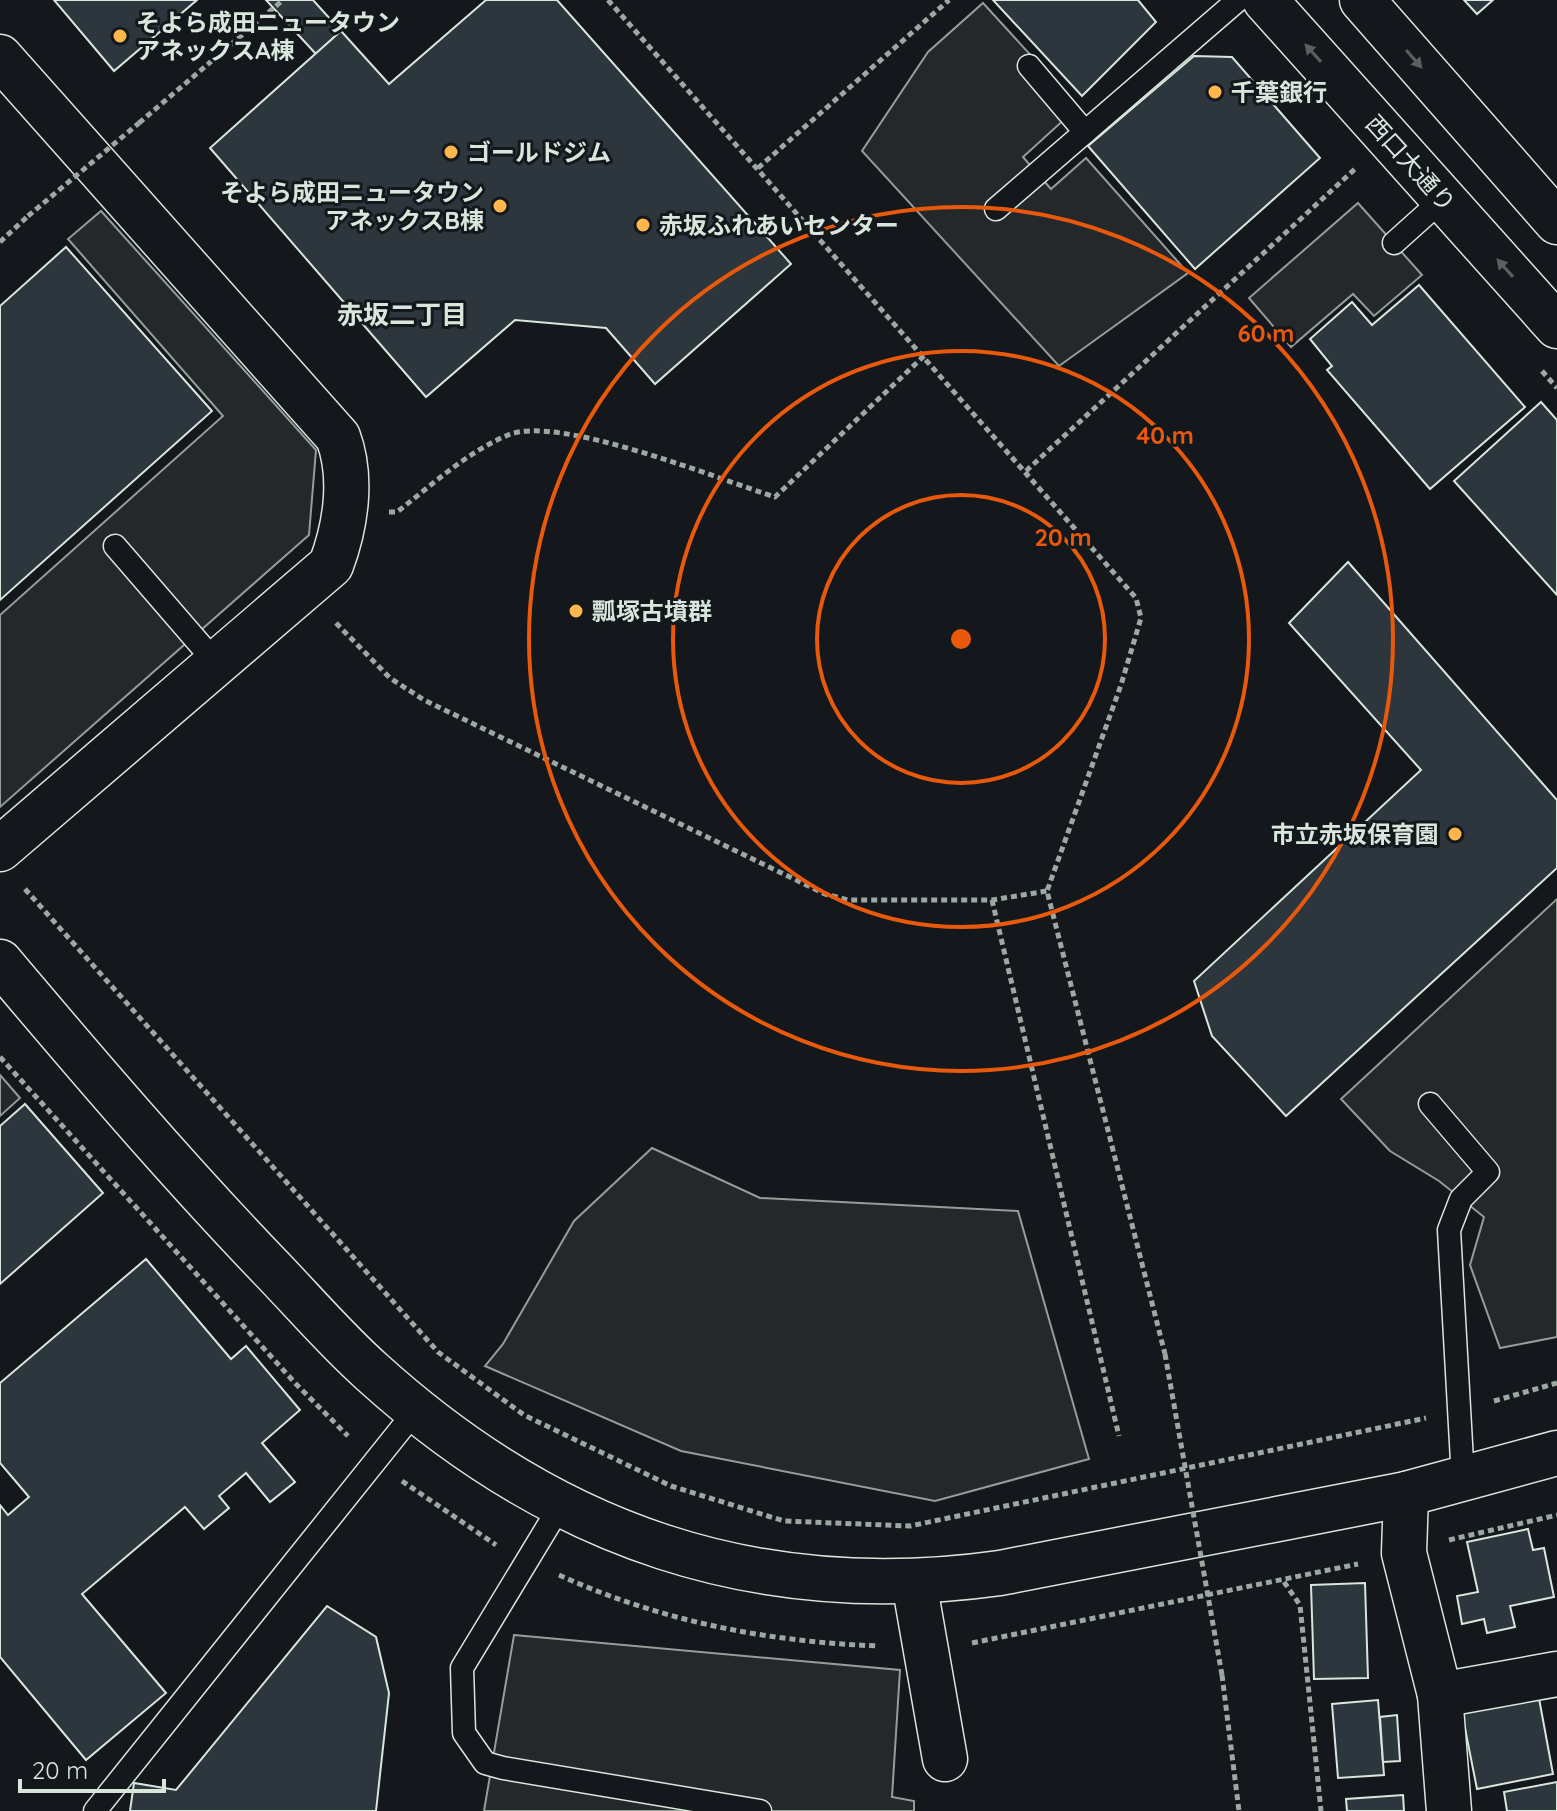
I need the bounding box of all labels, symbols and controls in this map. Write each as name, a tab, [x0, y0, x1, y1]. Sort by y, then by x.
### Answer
place label: そよら成田ニュータウン アネックスA棟	[136, 7, 400, 65]
marker: そよら成田ニュータウン アネックスA棟	[111, 27, 129, 45]
one-way arrow	[1304, 44, 1322, 63]
one-way arrow	[1405, 48, 1422, 68]
place label: 千葉銀行	[1231, 77, 1327, 107]
marker: 千葉銀行	[1206, 83, 1224, 101]
street label: 西口大通り	[1360, 108, 1462, 218]
place label: ゴールドジム	[467, 137, 611, 167]
marker: ゴールドジム	[442, 143, 460, 161]
place label: そよら成田ニュータウン アネックスB棟	[220, 177, 484, 235]
marker: そよら成田ニュータウン アネックスB棟	[491, 197, 509, 215]
place label: 赤坂ふれあいセンター	[659, 210, 899, 240]
marker: 赤坂ふれあいセンター	[634, 216, 652, 234]
one-way arrow	[1497, 258, 1514, 278]
district label: 赤坂二丁目	[337, 298, 467, 331]
text: 60 m	[1238, 318, 1294, 348]
text: 40 m	[1136, 420, 1194, 450]
text: 20 m	[1034, 522, 1092, 552]
place label: 瓢塚古墳群	[592, 596, 712, 626]
marker: 瓢塚古墳群	[567, 602, 585, 620]
centre of rings	[947, 625, 975, 653]
place label: 市立赤坂保育園	[1271, 819, 1439, 849]
marker: 市立赤坂保育園	[1446, 825, 1464, 843]
scale bar	[20, 1743, 164, 1793]
text: 20 m	[32, 1755, 88, 1785]

